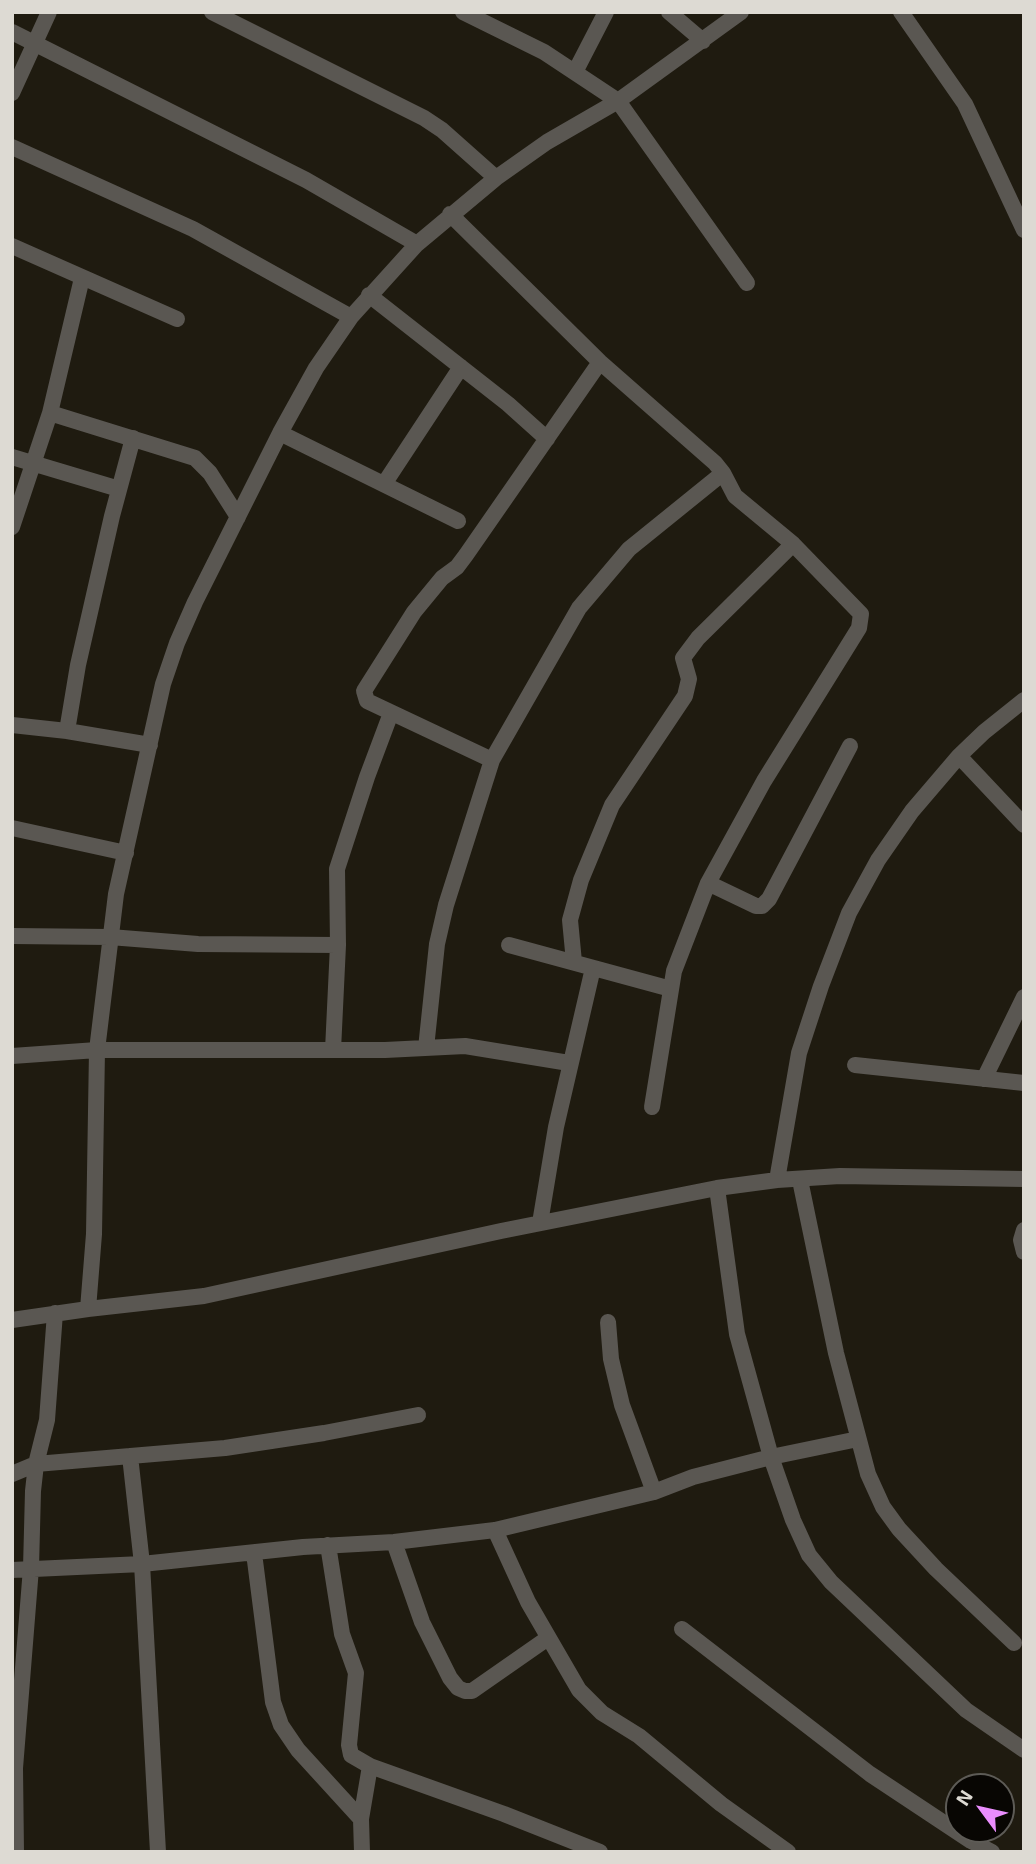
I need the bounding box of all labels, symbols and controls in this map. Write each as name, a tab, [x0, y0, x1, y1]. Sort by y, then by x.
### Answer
north arrow	[945, 1773, 1015, 1843]
text: N	[950, 1785, 977, 1809]

